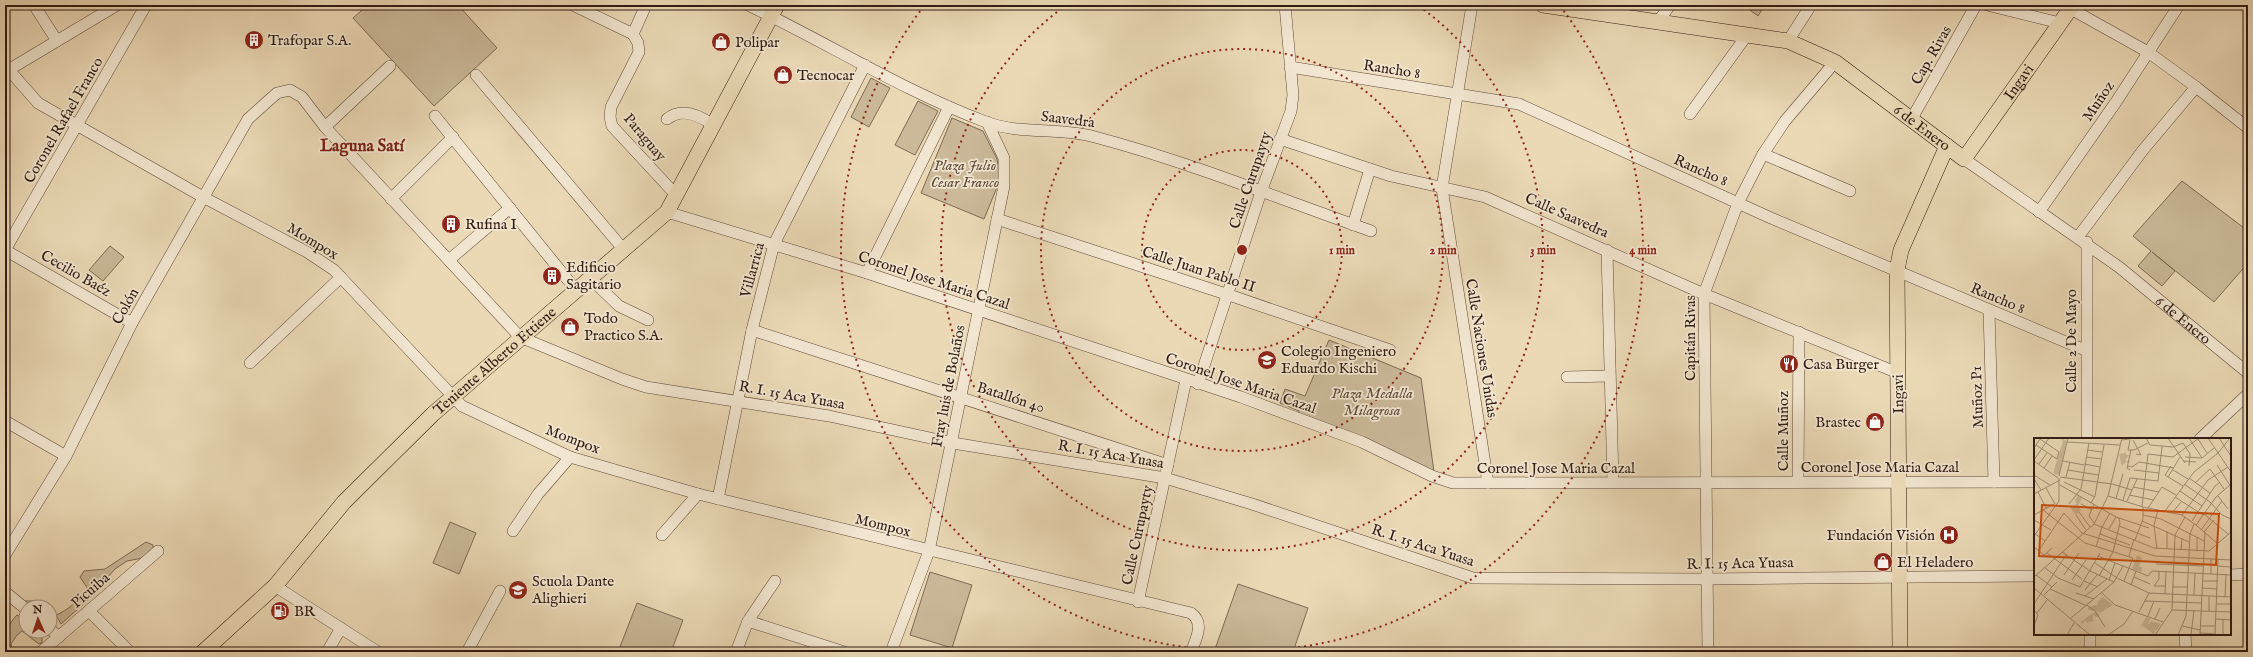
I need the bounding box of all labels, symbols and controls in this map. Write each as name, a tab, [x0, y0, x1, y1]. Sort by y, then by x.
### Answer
street label: Cap. Rivas	[1907, 22, 1956, 88]
building icon: Trafopar S.A.	[243, 29, 265, 51]
place label: Trafopar S.A.	[268, 31, 351, 50]
shop icon: Polipar	[710, 31, 732, 53]
place label: Polipar	[735, 33, 780, 52]
street label: Coronel Rafael Franco	[20, 54, 107, 187]
street label: Rancho 8	[1362, 56, 1422, 83]
street label: Ingavi	[2000, 61, 2038, 104]
shop icon: Tecnocar	[772, 64, 794, 86]
place label: Tecnocar	[797, 66, 855, 85]
street label: Muñoz	[2078, 77, 2119, 125]
street label: 6 de Enero	[1889, 100, 1954, 155]
street label: Saavedra	[1040, 107, 1096, 132]
street label: Paraguay	[619, 110, 671, 166]
street label: Calle Curupayty	[1225, 128, 1276, 231]
district label: Laguna Satí	[320, 136, 405, 157]
street label: Rancho 8	[1671, 150, 1731, 191]
park label: Plaza Julio Cesar Franco	[931, 156, 999, 192]
street label: Calle Saavedra	[1522, 189, 1612, 243]
building icon: Rufina I	[440, 213, 462, 235]
place label: Rufina I	[465, 215, 518, 234]
street label: Mompox	[283, 219, 343, 265]
street label: Villarrica	[736, 240, 769, 301]
street label: Calle Juan Pablo II	[1140, 242, 1258, 297]
centre of rings	[1235, 243, 1249, 257]
text: 1 min	[1329, 243, 1356, 258]
text: 2 min	[1429, 243, 1457, 258]
text: 3 min	[1530, 243, 1557, 258]
text: 4 min	[1629, 243, 1657, 258]
street label: Cecilio Baéz	[37, 246, 114, 301]
street label: Coronel Jose Maria Cazal	[856, 247, 1013, 314]
place label: Edificio Sagitario	[566, 258, 621, 294]
building icon: Edificio Sagitario	[541, 265, 563, 287]
street label: Calle Naciones Unidas	[1461, 277, 1502, 419]
street label: Rancho 8	[1968, 278, 2028, 318]
street label: Colón	[108, 285, 143, 328]
street label: Calle 2 De Mayo	[2062, 289, 2081, 393]
street label: 6 de Enero	[2151, 292, 2215, 349]
street label: Capitán Rivas	[1681, 295, 1700, 381]
street label: Teniente Alberto Ettiene	[430, 303, 560, 419]
place label: Todo Practico S.A.	[584, 309, 663, 345]
shop icon: Todo Practico S.A.	[559, 316, 581, 338]
street label: Fray luis de Bolaños	[927, 323, 970, 449]
place label: Colegio Ingeniero Eduardo Kischi	[1281, 342, 1396, 378]
street label: Coronel Jose Maria Cazal	[1163, 349, 1320, 419]
school or university icon: Colegio Ingeniero Eduardo Kischi	[1256, 349, 1278, 371]
restaurant icon: Casa Burger	[1778, 353, 1800, 375]
place label: Casa Burger	[1803, 355, 1879, 374]
street label: Muñoz P1	[1967, 366, 1988, 428]
street label: Ingavi	[1889, 374, 1908, 414]
street label: R. I. 15 Aca Yuasa	[737, 377, 847, 414]
street label: Batallón 40	[975, 378, 1047, 417]
park label: Plaza Medalla Milagrosa	[1331, 384, 1413, 421]
street label: Calle Muñoz	[1774, 391, 1793, 471]
shop icon: Brastec	[1864, 411, 1886, 433]
place label: Brastec	[1815, 413, 1861, 432]
street label: Mompox	[543, 420, 603, 459]
street label: R. I. 15 Aca Yuasa	[1056, 436, 1166, 473]
inset map	[2034, 438, 2231, 635]
street label: Coronel Jose Maria Cazal	[1801, 458, 1960, 477]
street label: Coronel Jose Maria Cazal	[1477, 459, 1636, 478]
street label: Calle Curupayty	[1118, 483, 1157, 587]
street label: Mompox	[853, 509, 913, 542]
street label: R. I. 15 Aca Yuasa	[1369, 520, 1477, 571]
hospital icon: Fundación Visión	[1938, 524, 1960, 546]
place label: Fundación Visión	[1827, 526, 1935, 545]
shop icon: El Heladero	[1872, 551, 1894, 573]
street label: R. I. 15 Aca Yuasa	[1686, 553, 1794, 574]
place label: El Heladero	[1897, 553, 1973, 572]
street label: Picuiba	[67, 568, 114, 612]
place label: Scuola Dante Alighieri	[531, 572, 614, 608]
school or university icon: Scuola Dante Alighieri	[507, 579, 529, 601]
north arrow	[18, 599, 58, 639]
fuel station icon: BR	[269, 600, 291, 622]
place label: BR	[294, 602, 316, 621]
text: N	[31, 603, 43, 617]

